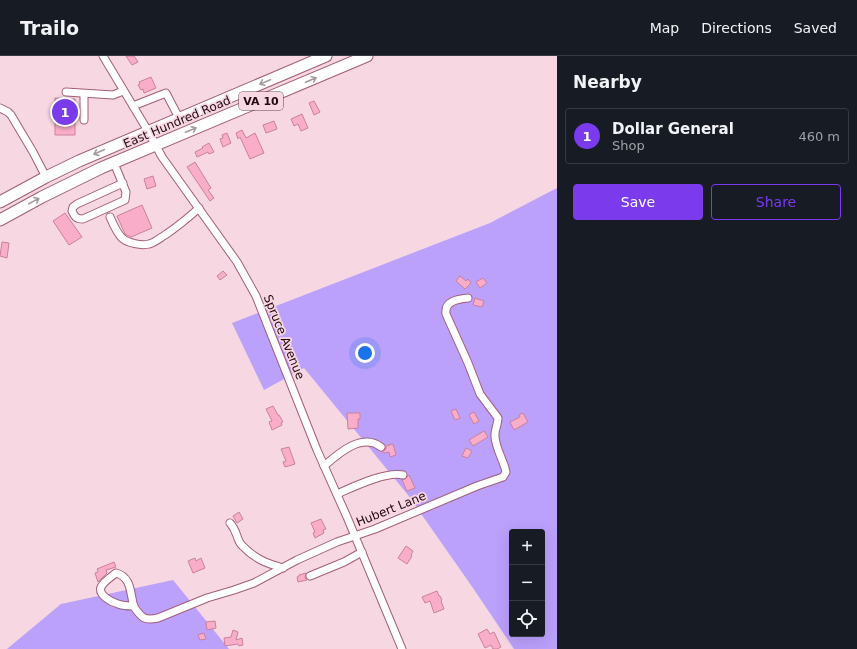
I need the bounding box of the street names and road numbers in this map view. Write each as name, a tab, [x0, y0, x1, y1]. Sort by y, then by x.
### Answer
road number: VA 10	[239, 92, 283, 110]
street label: East Hundred Road	[121, 93, 233, 151]
street label: Spruce Avenue	[261, 293, 307, 381]
street label: Hubert Lane	[354, 489, 428, 529]

